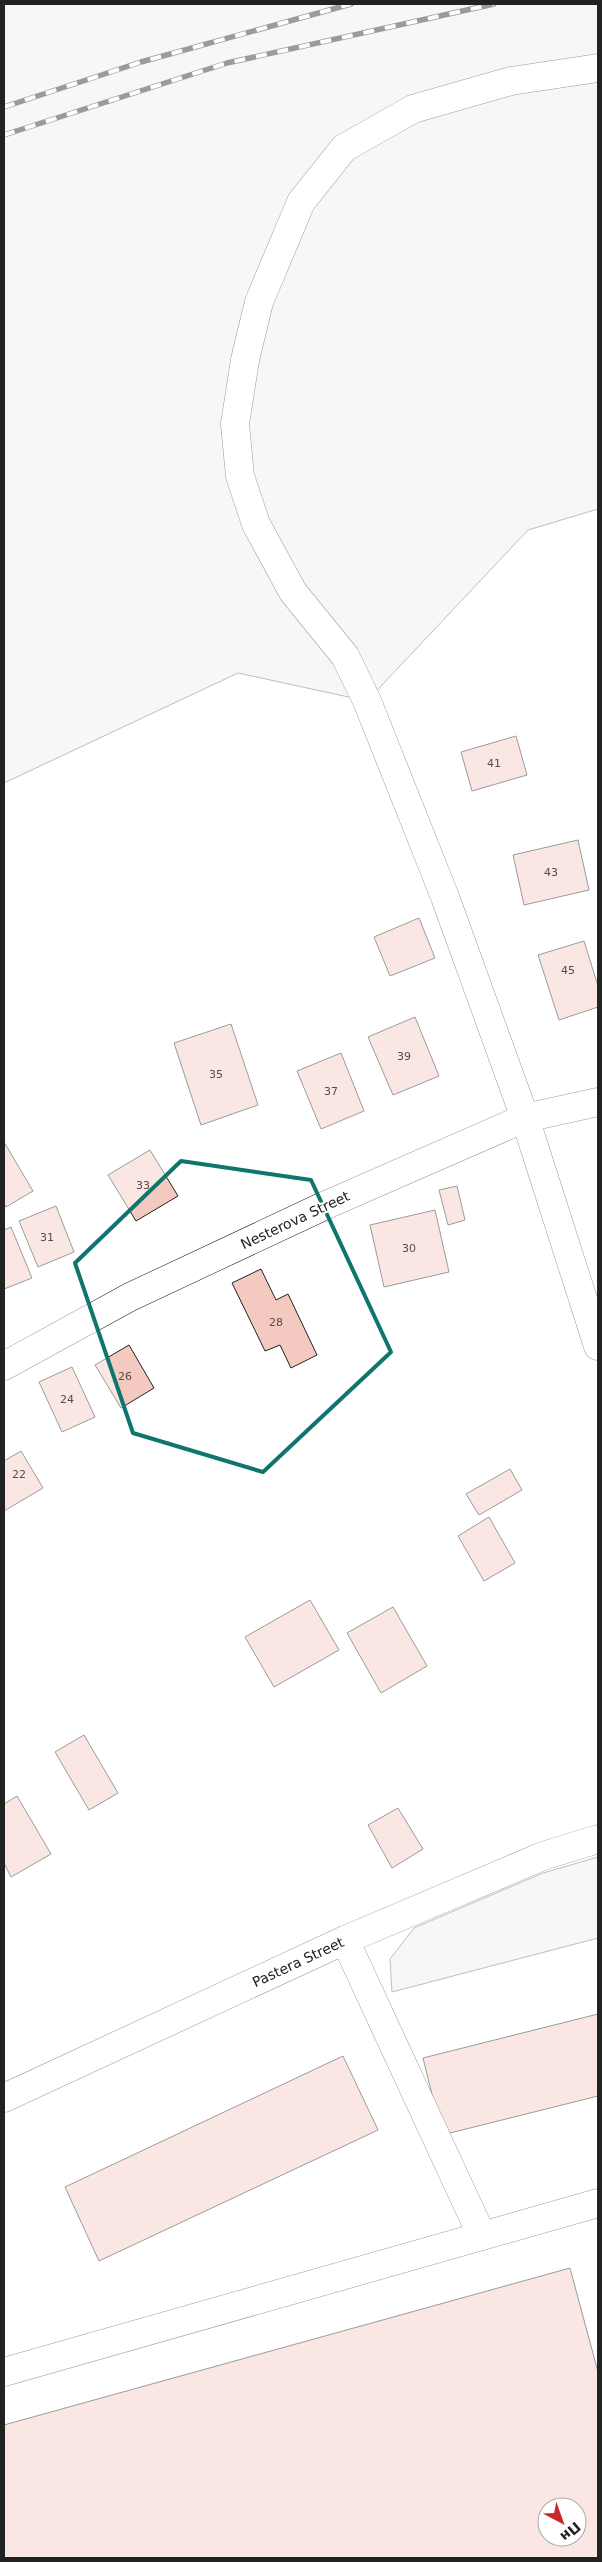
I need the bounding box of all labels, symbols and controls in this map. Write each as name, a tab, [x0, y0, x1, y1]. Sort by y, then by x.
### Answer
house number: 41	[487, 757, 501, 770]
house number: 43	[544, 866, 558, 879]
house number: 45	[561, 964, 575, 977]
house number: 39	[397, 1050, 411, 1063]
house number: 35	[209, 1068, 223, 1081]
house number: 37	[324, 1085, 338, 1098]
house number: 33	[136, 1179, 150, 1192]
street label: Nesterova Street	[238, 1188, 352, 1252]
house number: 31	[40, 1231, 54, 1244]
house number: 30	[402, 1242, 416, 1255]
house number: 28	[269, 1316, 283, 1329]
house number: 26	[118, 1370, 132, 1383]
house number: 24	[60, 1393, 74, 1406]
house number: 22	[12, 1468, 26, 1481]
street label: Pastera Street	[250, 1934, 347, 1990]
north arrow	[537, 2497, 587, 2547]
text: Пн	[557, 2519, 584, 2545]

